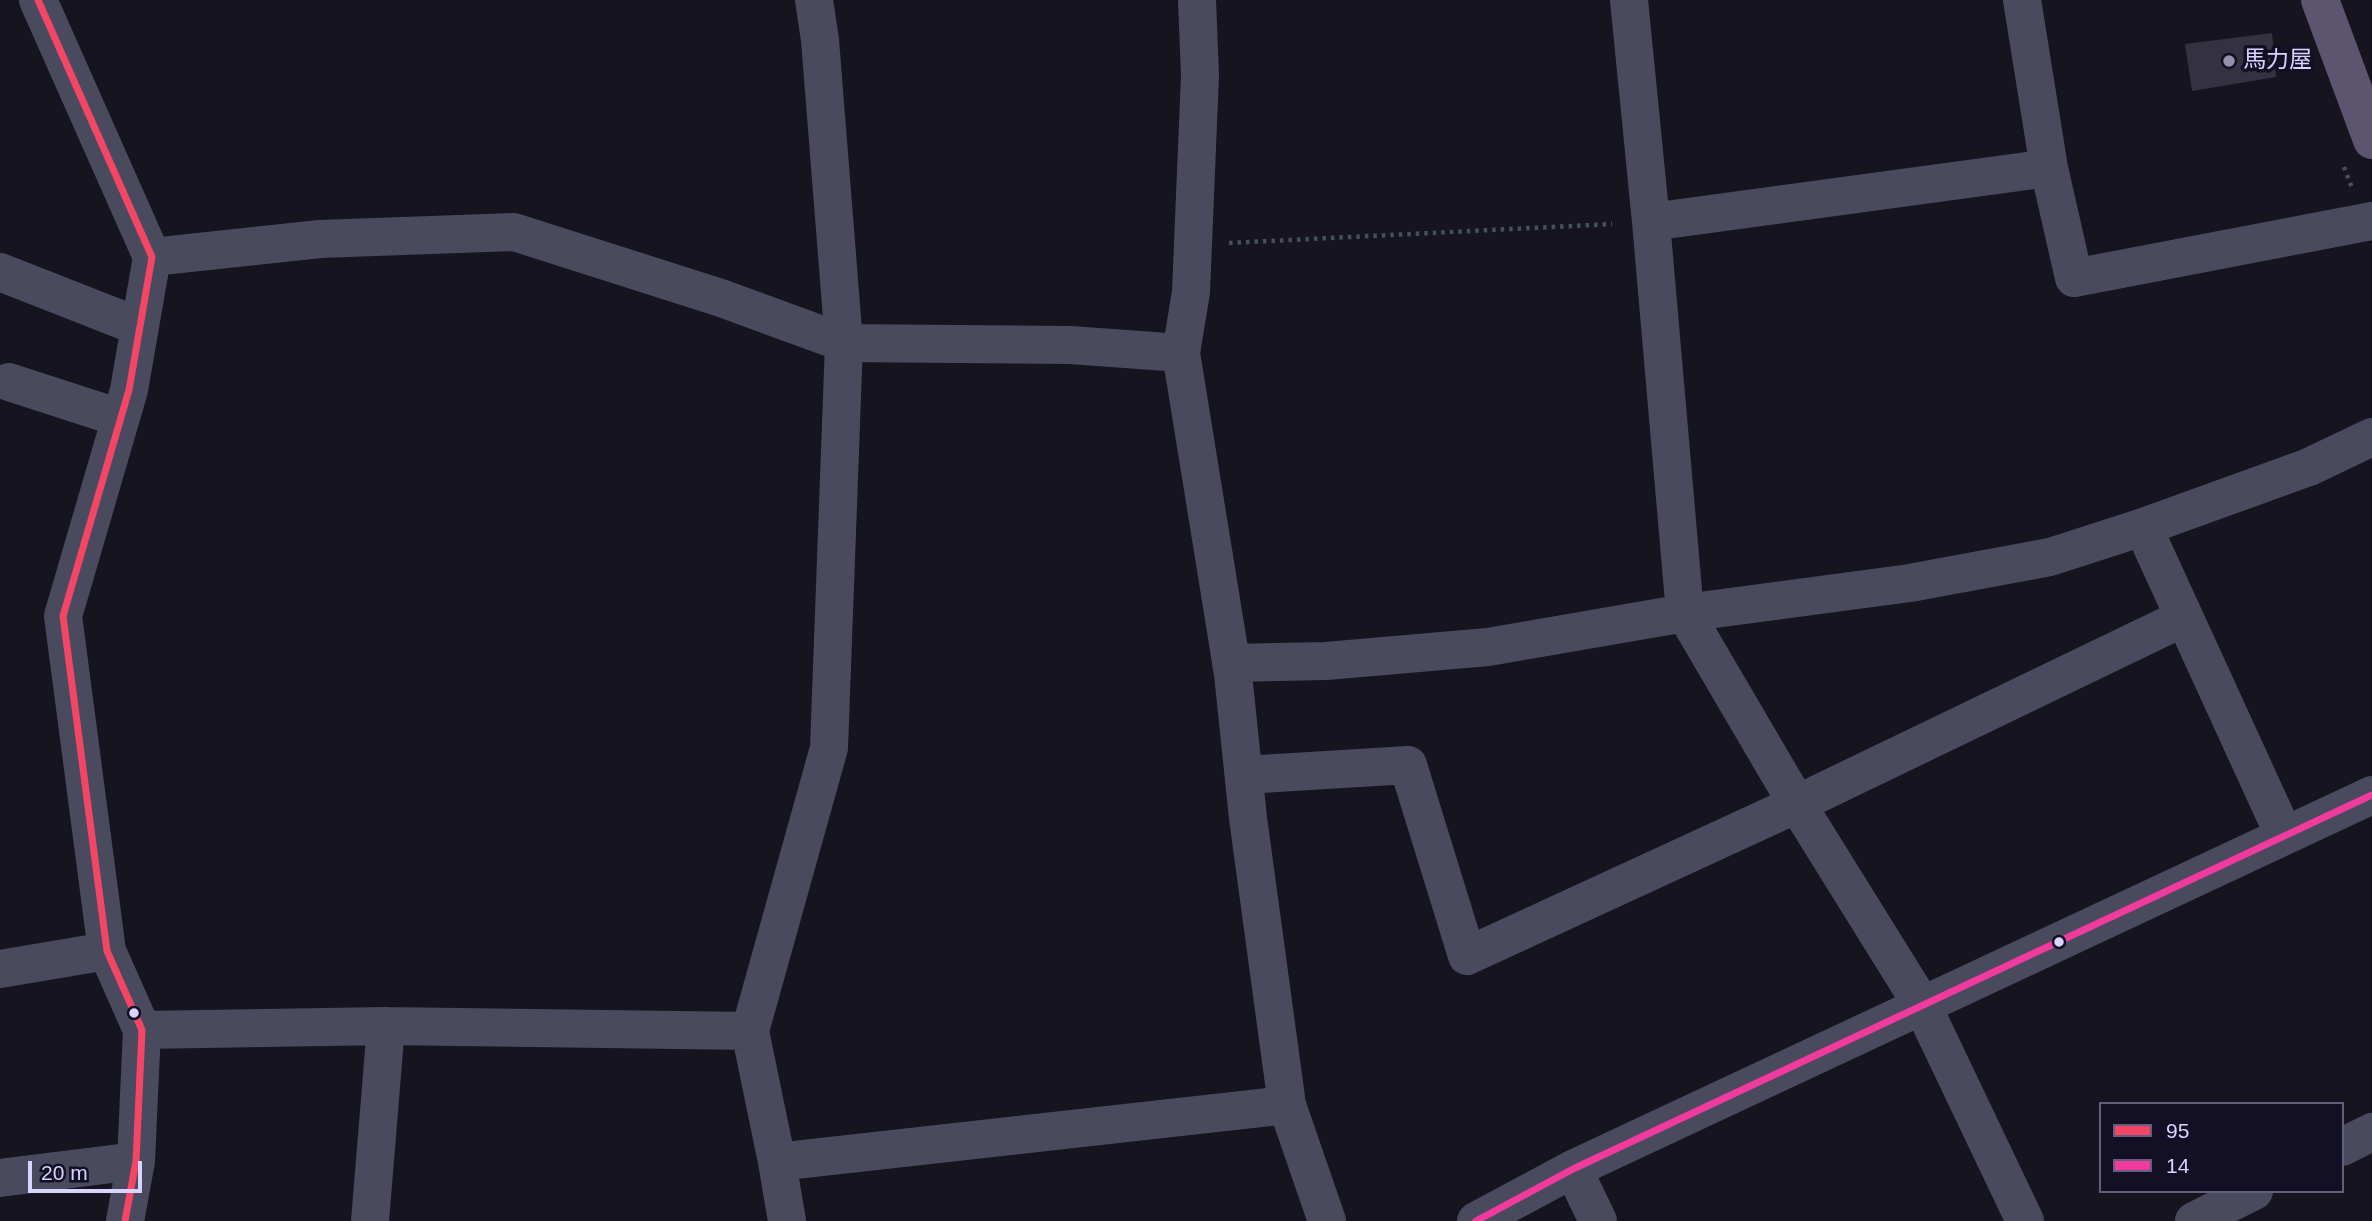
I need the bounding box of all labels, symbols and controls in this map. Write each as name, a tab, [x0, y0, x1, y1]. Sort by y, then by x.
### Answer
place label: 馬力屋	[2243, 47, 2312, 75]
marker: 馬力屋	[2221, 53, 2237, 69]
unlabelled marker	[2052, 935, 2066, 949]
unlabelled marker	[127, 1006, 141, 1020]
legend	[2099, 1102, 2344, 1193]
text: 95	[2166, 1119, 2189, 1142]
scale bar	[32, 1148, 145, 1192]
text: 14	[2166, 1154, 2189, 1177]
text: 20 m	[41, 1161, 88, 1184]

